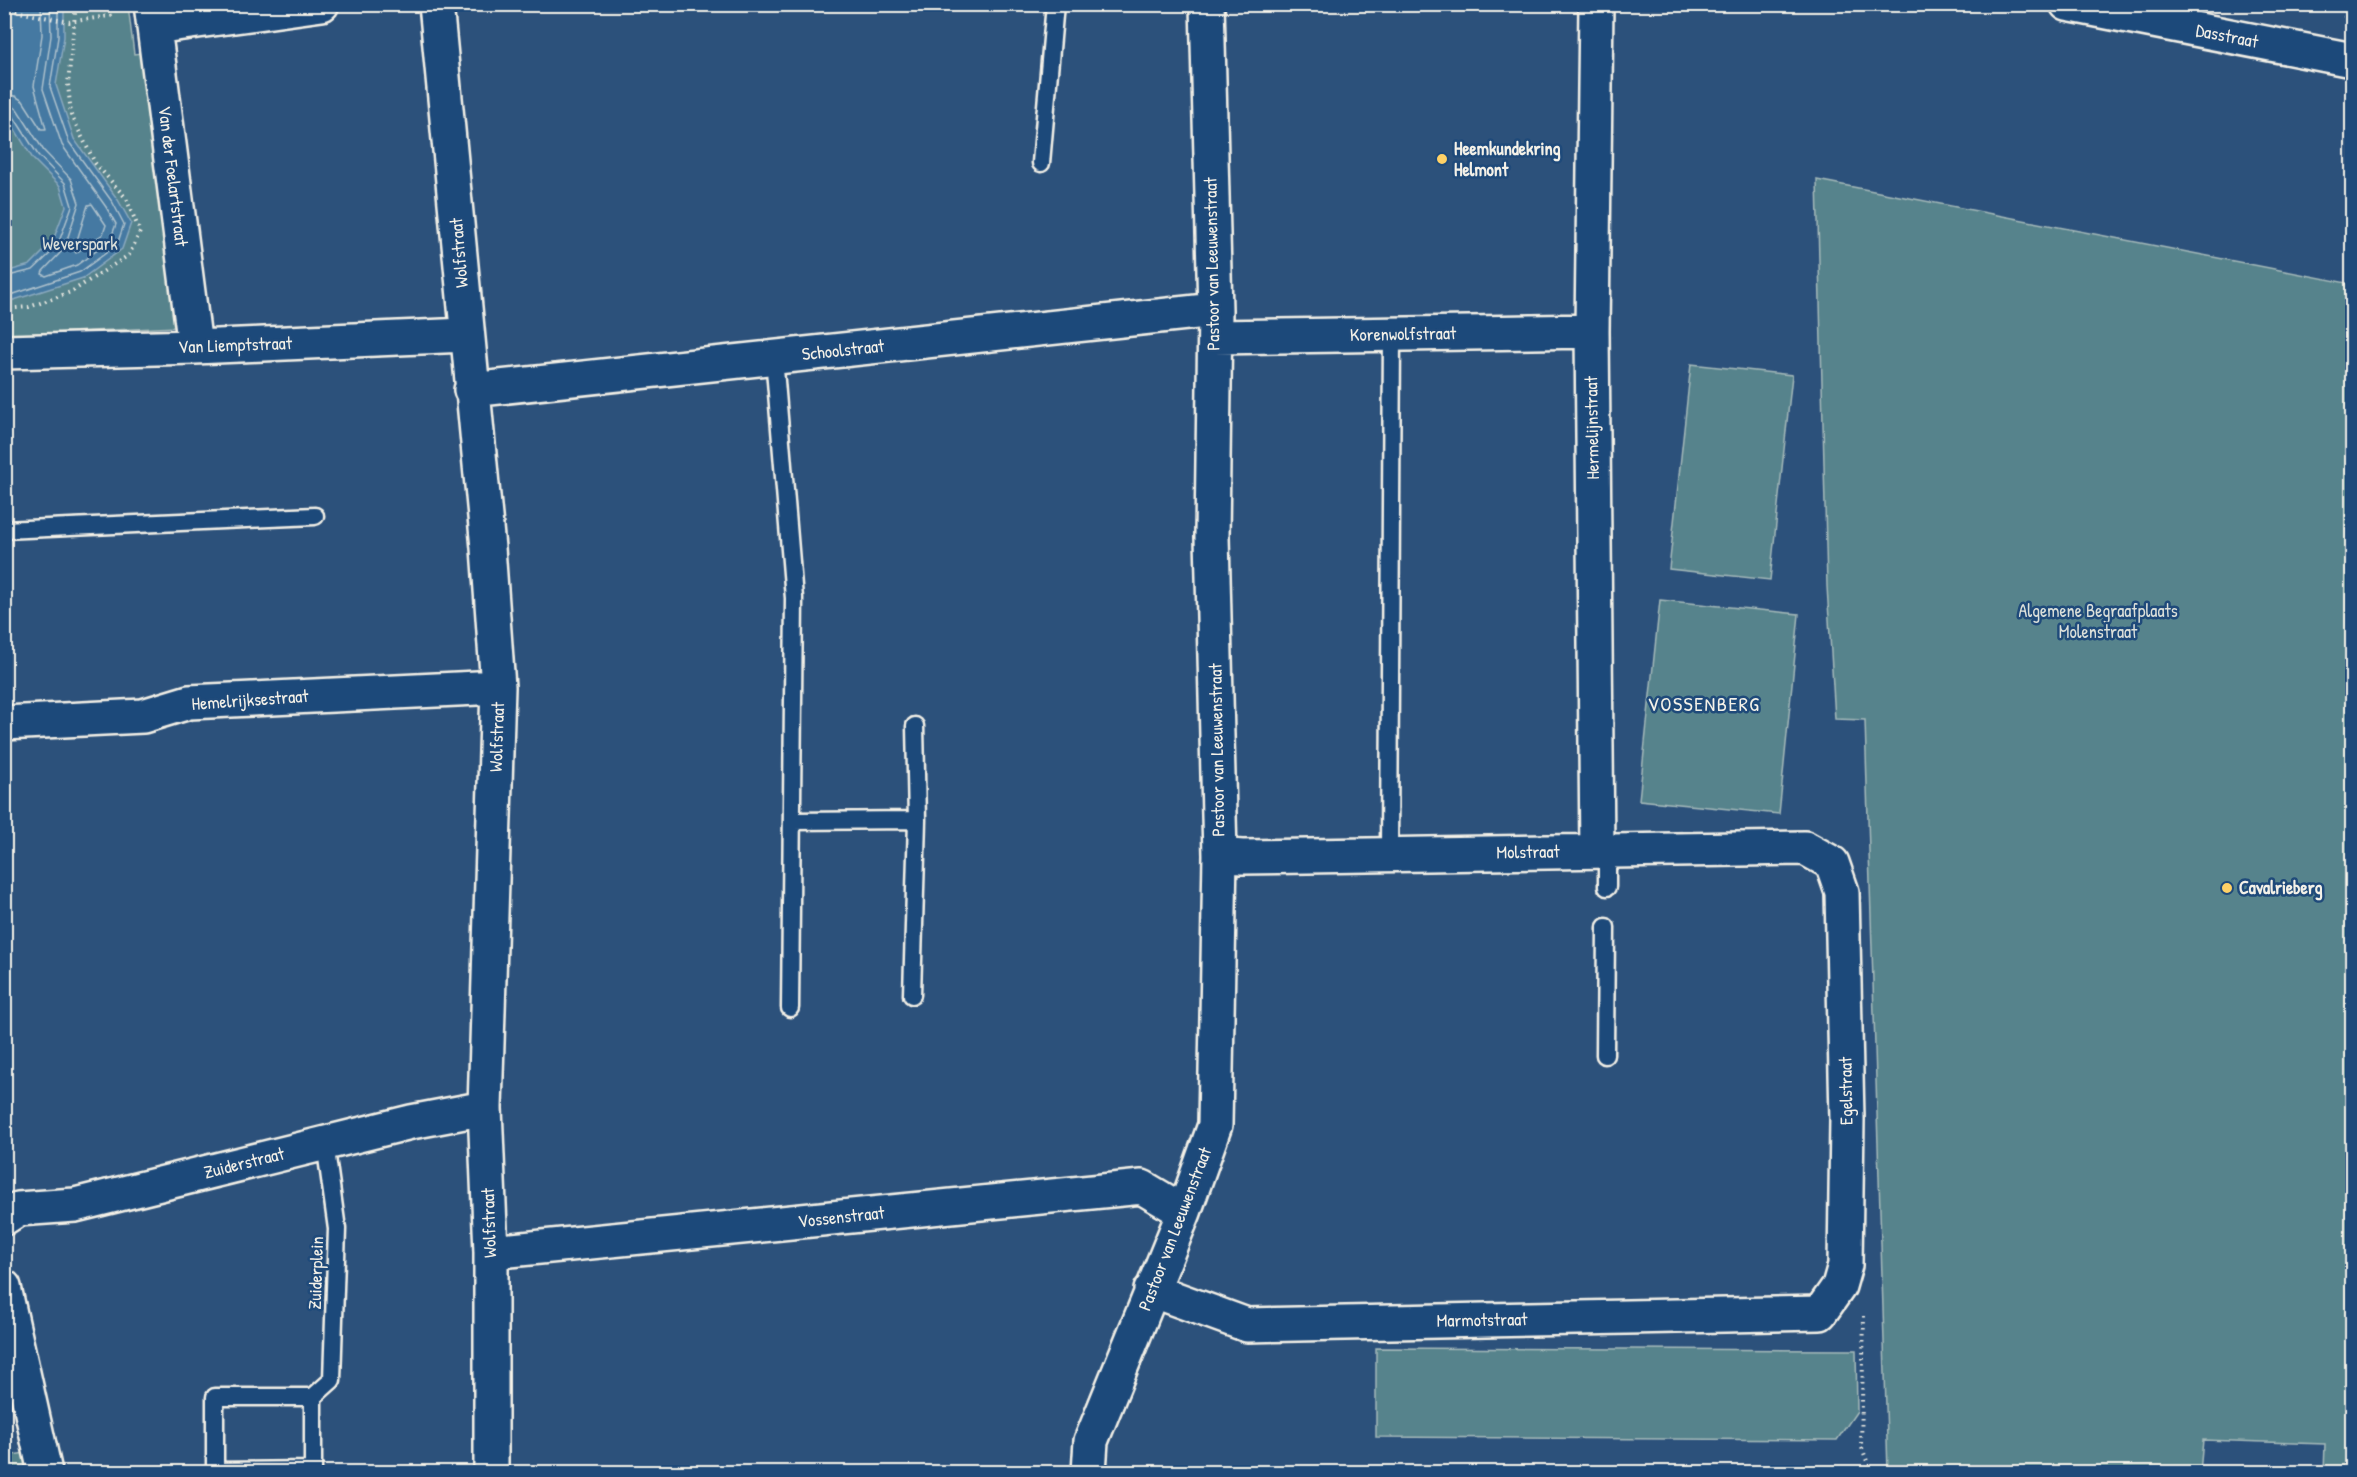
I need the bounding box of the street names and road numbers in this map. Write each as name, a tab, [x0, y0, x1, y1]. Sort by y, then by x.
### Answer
street label: Dasstraat	[2194, 17, 2261, 54]
street label: Van der Foelartstraat	[152, 104, 195, 248]
street label: Pastoor van Leeuwenstraat	[1197, 176, 1226, 351]
street label: Wolfstraat	[443, 216, 474, 289]
street label: Korenwolfstraat	[1350, 320, 1457, 347]
street label: Van Liemptstraat	[178, 330, 293, 359]
street label: Schoolstraat	[801, 333, 886, 366]
street label: Hermelijnstraat	[1578, 375, 1605, 480]
street label: Pastoor van Leeuwenstraat	[1202, 662, 1231, 837]
street label: Hemelrijksestraat	[191, 683, 310, 716]
street label: Wolfstraat	[483, 701, 510, 772]
street label: Molstraat	[1496, 838, 1561, 865]
street label: Egelstraat	[1832, 1056, 1859, 1125]
street label: Zuiderstraat	[201, 1140, 287, 1185]
street label: Pastoor van Leeuwenstraat	[1132, 1143, 1218, 1314]
street label: Wolfstraat	[475, 1187, 502, 1258]
street label: Vossenstraat	[796, 1199, 886, 1233]
street label: Zuiderplein	[302, 1236, 329, 1310]
street label: Marmotstraat	[1436, 1306, 1528, 1333]

